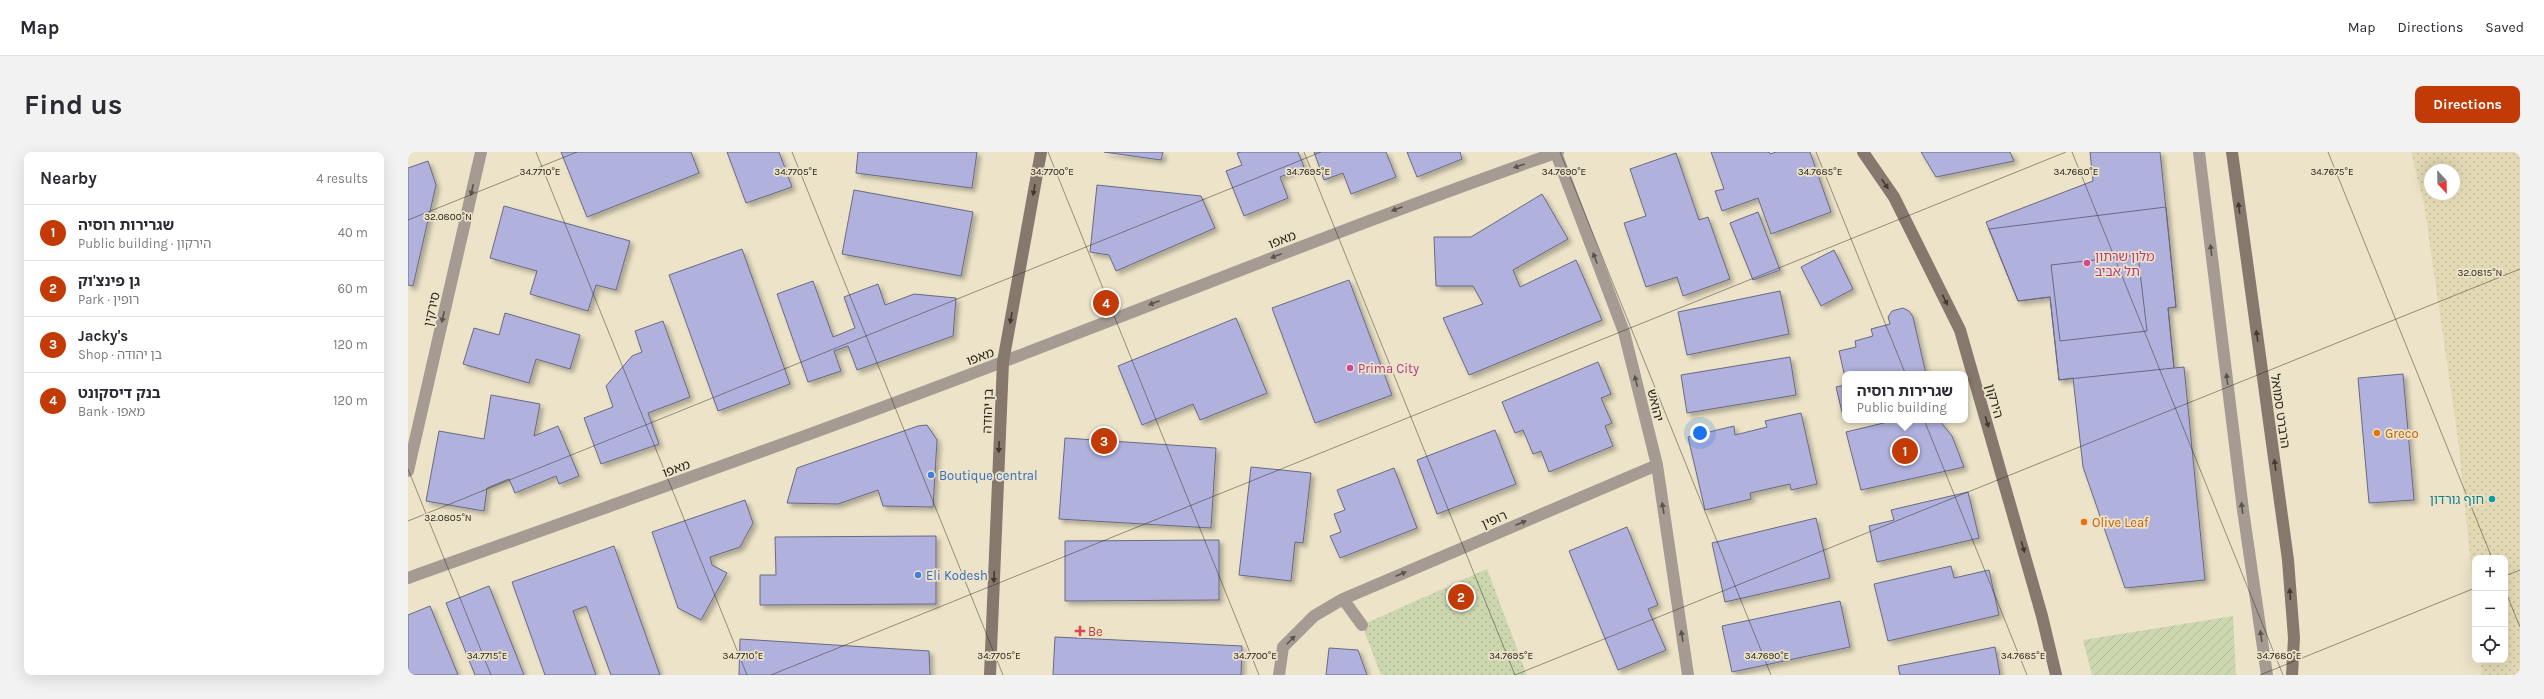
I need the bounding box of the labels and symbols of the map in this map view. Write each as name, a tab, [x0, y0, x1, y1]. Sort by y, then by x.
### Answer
one-way arrow	[1513, 163, 1525, 169]
north arrow	[2424, 164, 2460, 200]
text: 34.7710°E	[520, 166, 560, 178]
text: 34.7705°E	[774, 166, 818, 178]
text: 34.7700°E	[1030, 166, 1074, 178]
text: 34.7695°E	[1286, 166, 1330, 178]
text: 34.7690°E	[1542, 166, 1586, 178]
text: 34.7685°E	[1798, 166, 1842, 178]
text: 34.7680°E	[2054, 166, 2098, 178]
text: 34.7675°E	[2310, 166, 2354, 178]
one-way arrow	[1881, 179, 1889, 189]
one-way arrow	[469, 184, 475, 196]
one-way arrow	[1031, 184, 1037, 196]
one-way arrow	[2236, 202, 2242, 214]
one-way arrow	[1390, 207, 1402, 213]
text: 32.0800°N	[424, 211, 472, 223]
street label: מאפו	[1266, 227, 1298, 252]
one-way arrow	[2208, 244, 2214, 256]
place label: מלון שרתון תל אביב	[2095, 249, 2155, 279]
one-way arrow	[1592, 251, 1598, 263]
one-way arrow	[1269, 254, 1281, 260]
marker: מלון שרתון תל אביב	[2082, 258, 2092, 268]
text: 32.0815°N	[2458, 267, 2502, 279]
pin: 4	[1093, 288, 1119, 318]
street label: סירקין	[420, 290, 443, 328]
one-way arrow	[1942, 294, 1948, 306]
one-way arrow	[1148, 301, 1160, 307]
one-way arrow	[440, 311, 446, 323]
one-way arrow	[1007, 312, 1013, 324]
one-way arrow	[2254, 330, 2260, 342]
street label: מאפו	[964, 344, 996, 368]
place label: Prima City	[1358, 361, 1419, 376]
marker: Prima City	[1345, 363, 1355, 373]
one-way arrow	[2224, 373, 2230, 385]
street label: הרברט סמואל	[2268, 373, 2293, 449]
one-way arrow	[1632, 375, 1638, 387]
street label: הירקון	[1983, 382, 2007, 420]
street label: יהואש	[1644, 387, 1667, 423]
street label: בן יהודה	[979, 388, 996, 434]
one-way arrow	[1984, 417, 1990, 429]
your location	[1690, 423, 1710, 443]
pin: 3	[1091, 426, 1117, 456]
place label: Greco	[2385, 426, 2419, 441]
marker: Greco	[2372, 428, 2382, 438]
pin: 1	[1892, 436, 1918, 466]
one-way arrow	[996, 441, 1003, 453]
street label: מאפו	[660, 456, 692, 480]
one-way arrow	[2272, 459, 2278, 471]
place label: Boutique central	[939, 468, 1038, 484]
marker: Boutique central	[926, 470, 936, 480]
place label: חוף גורדון	[2430, 492, 2484, 507]
marker: חוף גורדון	[2487, 494, 2497, 504]
one-way arrow	[1660, 502, 1666, 514]
one-way arrow	[2239, 502, 2246, 514]
street label: רופין	[1479, 507, 1509, 532]
text: 32.0805°N	[424, 512, 472, 524]
place label: Olive Leaf	[2092, 515, 2149, 530]
marker: Olive Leaf	[2079, 517, 2089, 527]
one-way arrow	[1515, 520, 1526, 526]
one-way arrow	[2020, 541, 2026, 553]
place label: Eli Kodesh	[926, 568, 988, 583]
marker: Eli Kodesh	[913, 570, 923, 580]
one-way arrow	[991, 571, 998, 583]
one-way arrow	[1396, 571, 1407, 577]
pin: 2	[1448, 582, 1474, 612]
one-way arrow	[2287, 588, 2294, 600]
place label: Be	[1088, 624, 1103, 639]
marker: Be	[1075, 626, 1085, 636]
one-way arrow	[1679, 630, 1685, 643]
one-way arrow	[2258, 630, 2264, 643]
one-way arrow	[1286, 635, 1296, 644]
text: 34.7715°E	[467, 650, 507, 662]
text: 34.7710°E	[723, 650, 763, 662]
text: 34.7705°E	[977, 650, 1021, 662]
text: 34.7700°E	[1233, 650, 1277, 662]
text: 34.7695°E	[1489, 650, 1533, 662]
text: 34.7690°E	[1745, 650, 1789, 662]
text: 34.7685°E	[2001, 650, 2045, 662]
text: 34.7680°E	[2257, 650, 2301, 662]

